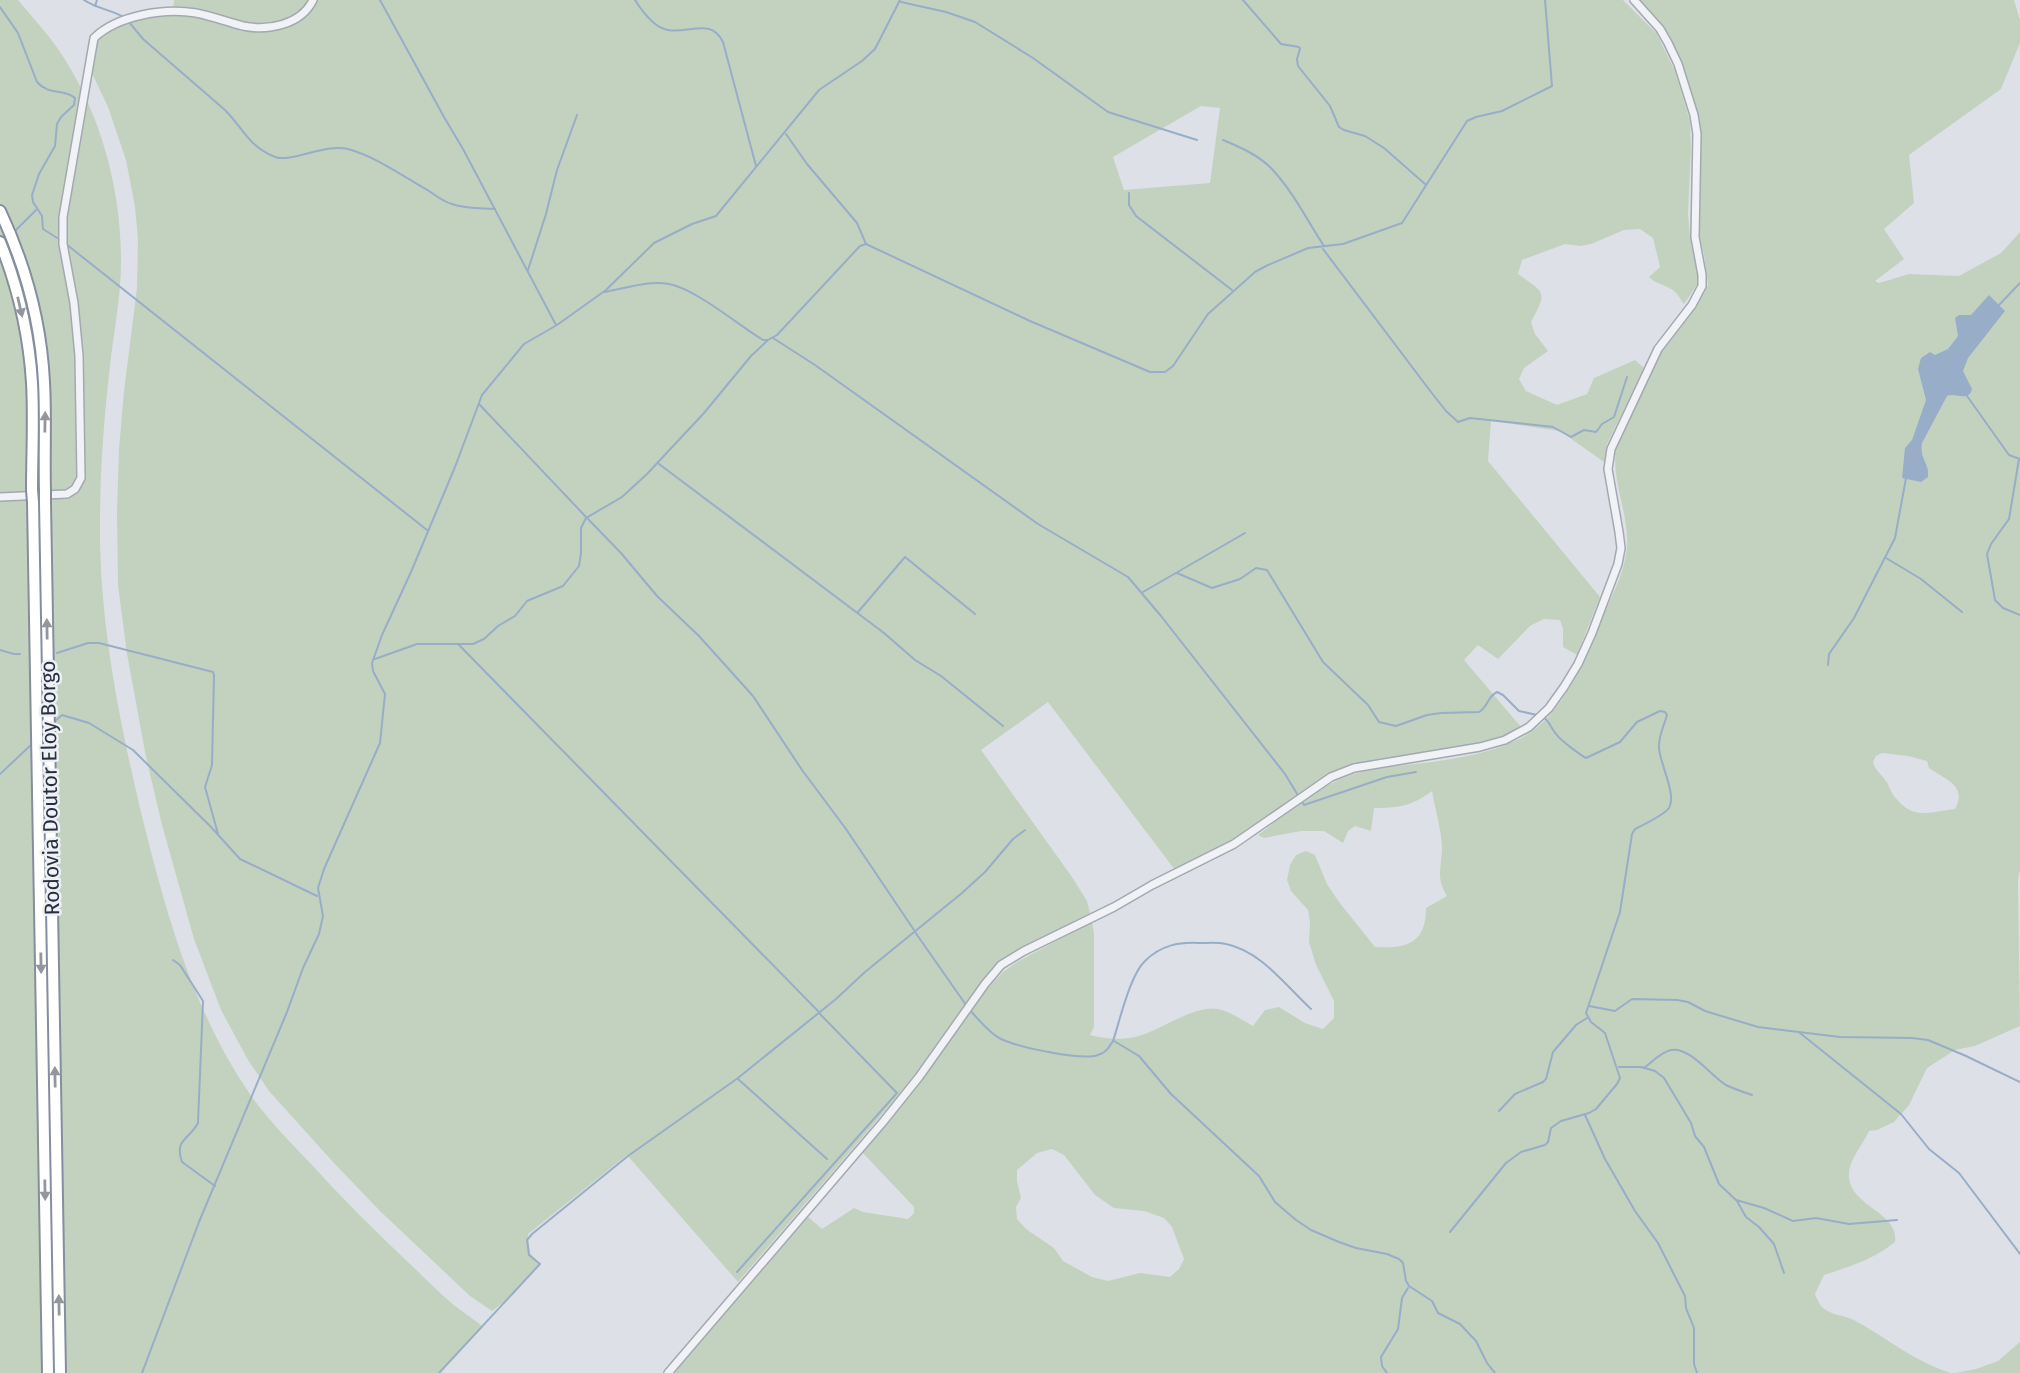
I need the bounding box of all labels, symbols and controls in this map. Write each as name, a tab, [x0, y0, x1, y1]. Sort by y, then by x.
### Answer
one-way arrow	[15, 296, 26, 318]
one-way arrow	[39, 411, 51, 433]
one-way arrow	[41, 618, 53, 640]
street label: Rodovia Doutor Eloy Borgo	[35, 660, 65, 916]
one-way arrow	[35, 952, 47, 974]
one-way arrow	[49, 1066, 61, 1088]
one-way arrow	[39, 1179, 51, 1201]
one-way arrow	[53, 1294, 65, 1316]

